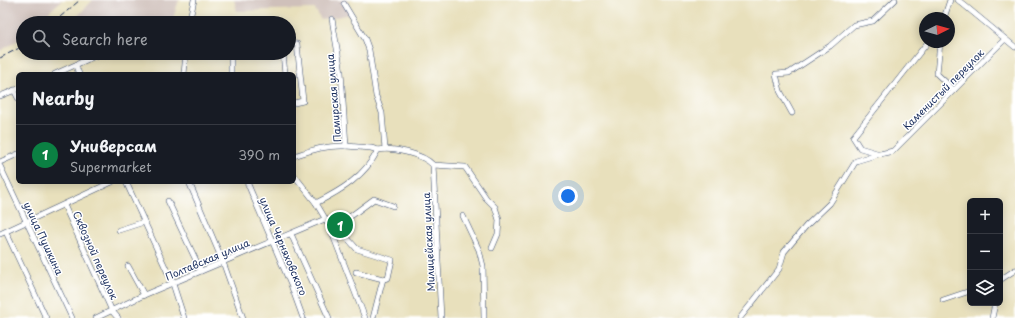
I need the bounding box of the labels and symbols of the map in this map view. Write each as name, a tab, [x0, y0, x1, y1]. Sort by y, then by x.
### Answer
north arrow	[919, 12, 955, 48]
street label: Каменистый переулок	[899, 45, 988, 134]
street label: Памирская улица	[322, 52, 344, 143]
your location	[558, 186, 578, 206]
street label: Милицейская улица	[418, 191, 438, 292]
street label: улица Черняховского	[256, 194, 312, 298]
street label: улица Пушкина	[20, 199, 68, 278]
street label: Сквозной переулок	[69, 208, 122, 302]
pin: 1	[327, 210, 353, 240]
street label: Полтавская улица	[162, 234, 252, 284]

